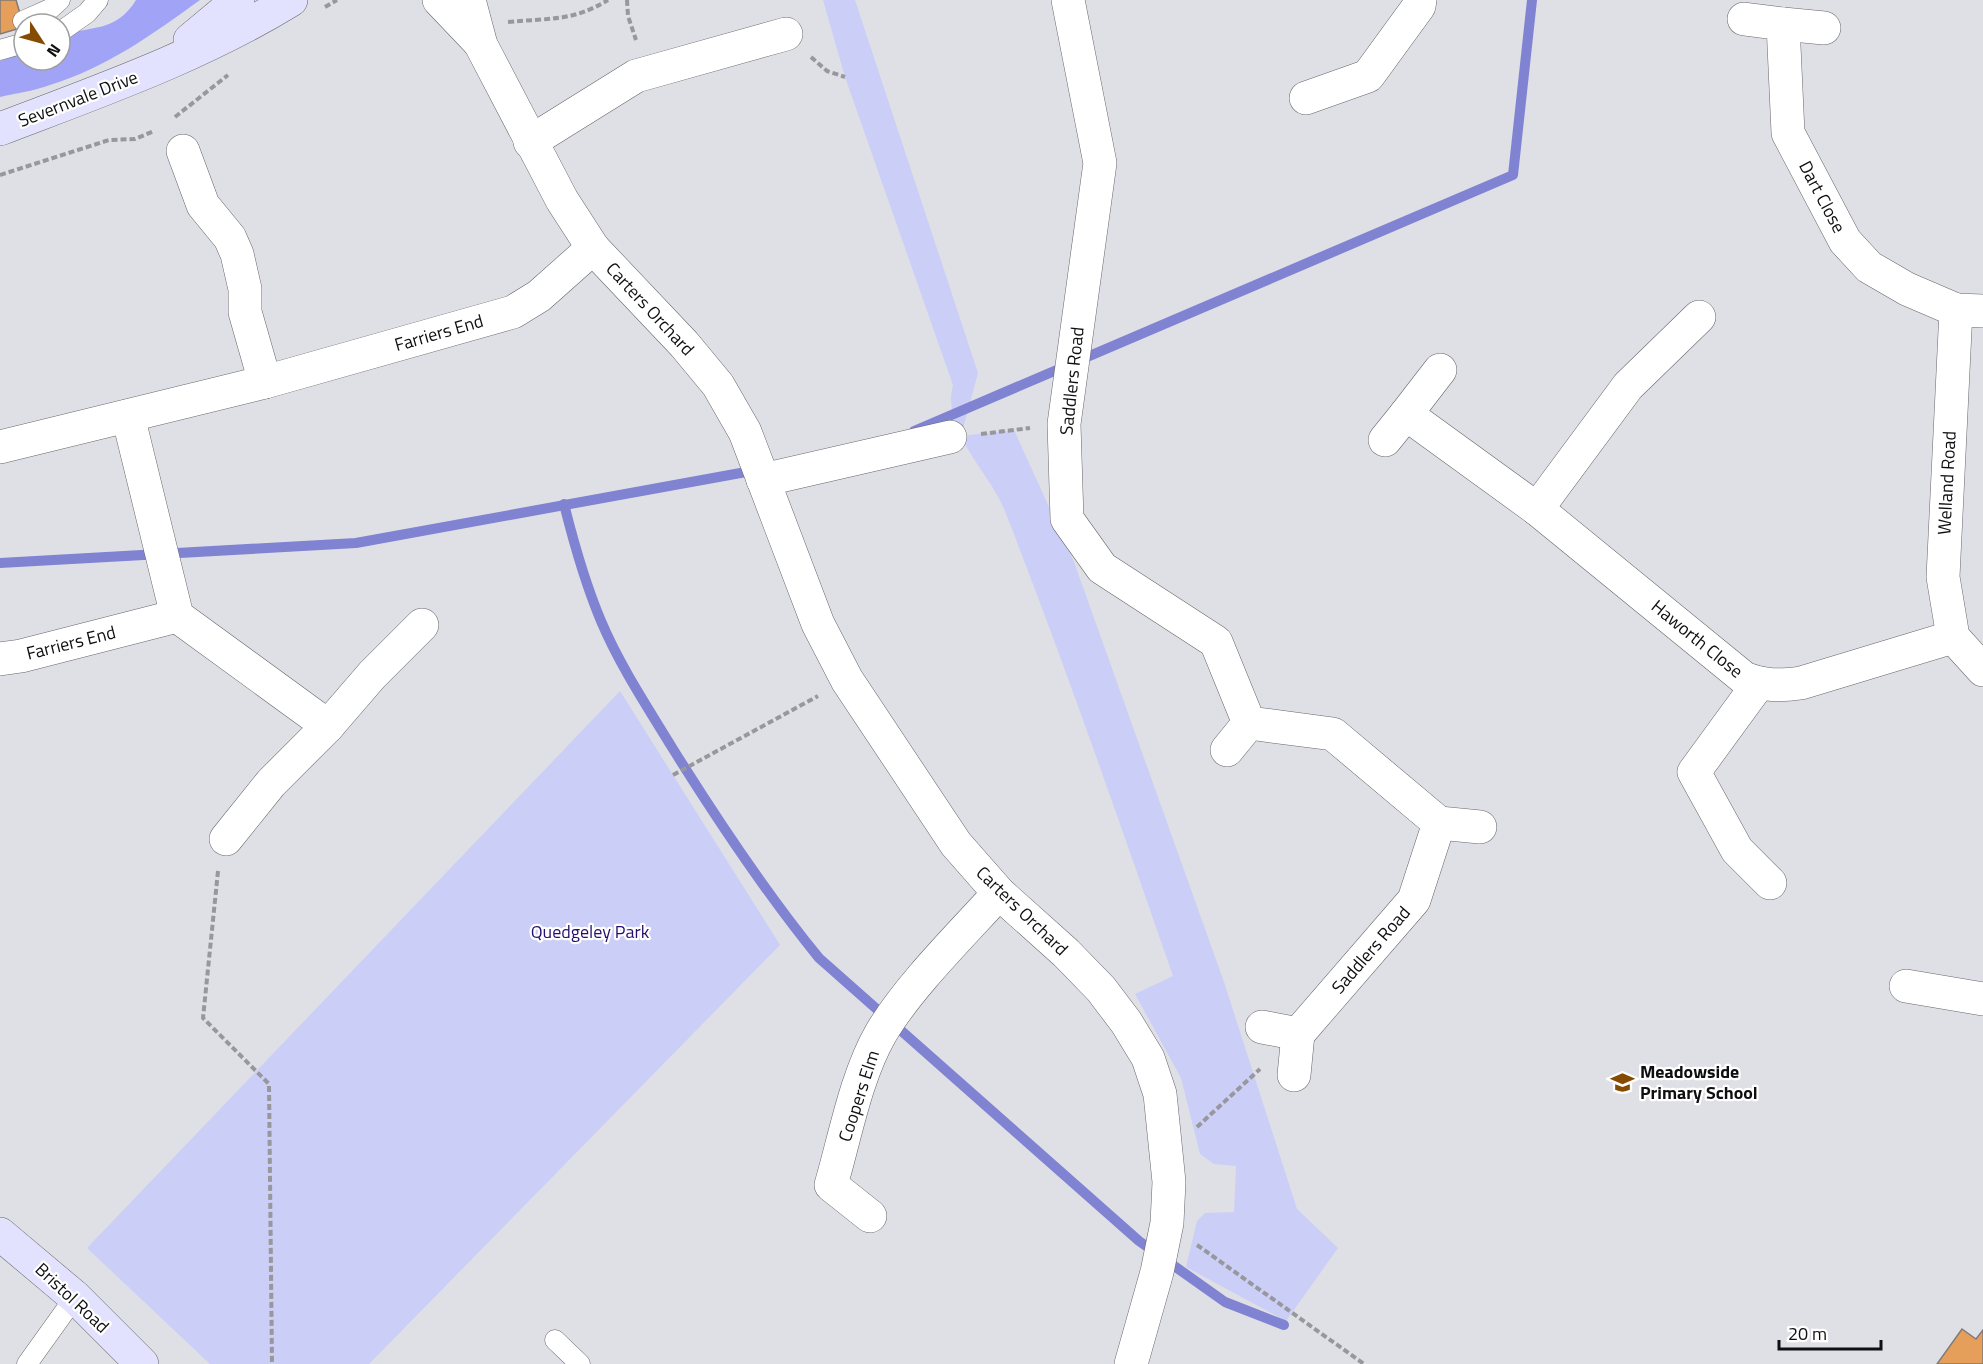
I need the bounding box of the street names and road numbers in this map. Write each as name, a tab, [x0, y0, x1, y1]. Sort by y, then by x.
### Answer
street label: Severnvale Drive	[14, 63, 142, 134]
street label: Dart Close	[1792, 156, 1853, 238]
street label: Carters Orchard	[600, 256, 701, 361]
street label: Farriers End	[391, 307, 486, 358]
street label: Saddlers Road	[1052, 326, 1091, 436]
street label: Welland Road	[1930, 430, 1963, 536]
street label: Haworth Close	[1646, 593, 1749, 684]
street label: Farriers End	[23, 618, 118, 667]
street label: Carters Orchard	[970, 860, 1075, 962]
street label: Saddlers Road	[1325, 900, 1416, 1000]
street label: Coopers Elm	[831, 1047, 886, 1145]
street label: Bristol Road	[29, 1256, 115, 1339]

